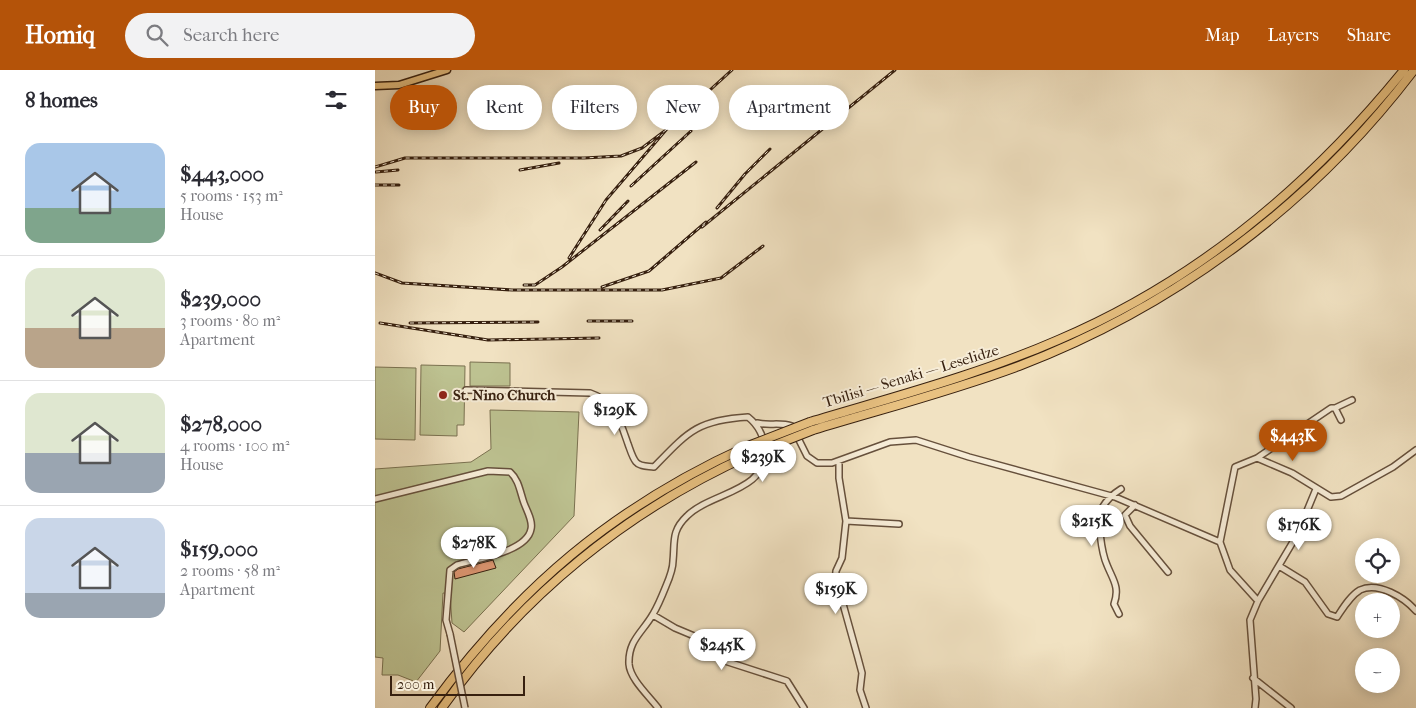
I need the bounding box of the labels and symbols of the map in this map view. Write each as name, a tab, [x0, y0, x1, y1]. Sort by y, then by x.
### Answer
street label: Tbilisi — Senaki — Leselidze	[821, 340, 1002, 411]
place label: St. Nino Church	[453, 386, 556, 404]
marker: St. Nino Church	[437, 389, 449, 401]
pin: $129K	[580, 394, 650, 436]
pin: $443K	[1258, 420, 1328, 462]
pin: $239K	[728, 440, 798, 483]
pin: $215K	[1057, 504, 1127, 547]
pin: $176K	[1264, 508, 1334, 551]
pin: $278K	[439, 526, 509, 569]
pin: $159K	[801, 572, 871, 615]
pin: $245K	[687, 628, 757, 671]
scale bar	[390, 673, 525, 696]

